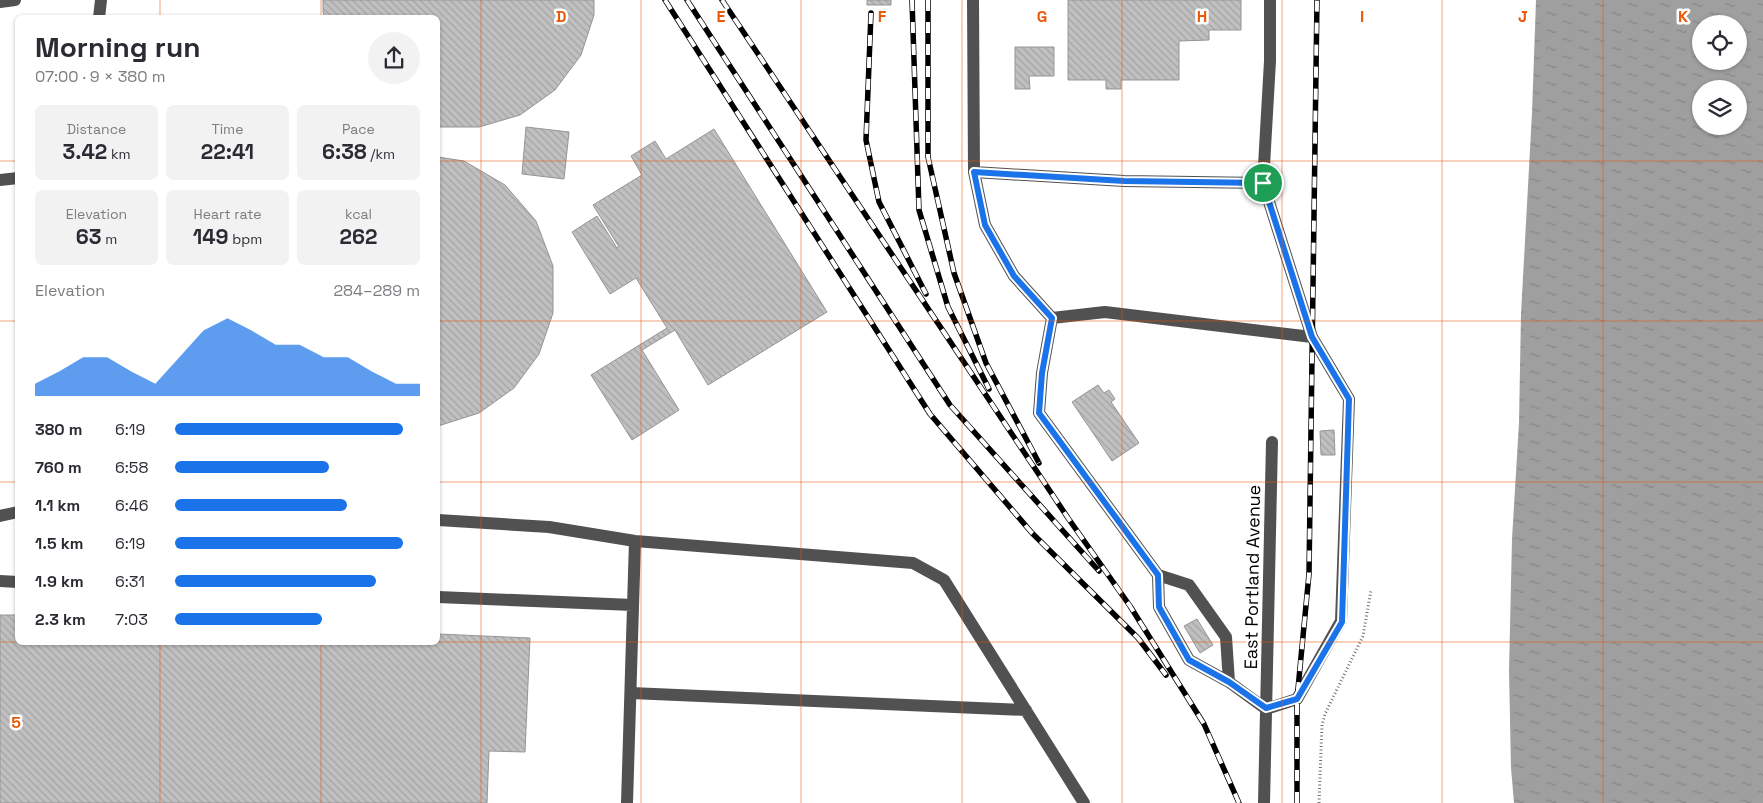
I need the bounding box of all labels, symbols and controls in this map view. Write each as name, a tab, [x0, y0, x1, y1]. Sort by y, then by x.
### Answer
text: D	[556, 6, 566, 27]
text: E	[717, 6, 726, 27]
text: F	[878, 6, 887, 27]
text: G	[1037, 6, 1047, 27]
text: H	[1197, 6, 1207, 27]
text: I	[1360, 6, 1364, 27]
text: J	[1518, 6, 1528, 27]
text: K	[1678, 6, 1688, 27]
map controls	[1692, 15, 1747, 135]
button: locate	[1692, 15, 1747, 70]
text: Morning run	[35, 29, 200, 65]
button: share	[368, 32, 420, 84]
text: 07:00 · 9 × 380 m	[35, 66, 165, 87]
button: layers	[1692, 80, 1747, 135]
text: Distance	[67, 120, 126, 138]
text: Time	[212, 120, 243, 138]
text: Pace	[342, 120, 375, 138]
text: 3.42	[62, 138, 107, 165]
text: 22:41	[201, 138, 254, 165]
text: 6:38	[322, 138, 367, 165]
text: km	[107, 145, 131, 163]
text: /km	[367, 145, 395, 163]
pin	[1242, 162, 1284, 204]
icon: arrive	[1249, 169, 1277, 197]
text: Elevation	[66, 205, 127, 223]
text: Heart rate	[194, 205, 261, 223]
text: kcal	[345, 205, 372, 223]
text: 63	[76, 223, 102, 250]
text: 149	[193, 223, 229, 250]
text: 262	[340, 223, 377, 250]
text: m	[102, 230, 117, 248]
text: bpm	[229, 230, 262, 248]
text: Elevation	[35, 280, 105, 301]
text: 284–289 m	[333, 280, 420, 301]
text: 380 m	[35, 419, 82, 440]
text: 6:19	[115, 419, 145, 440]
text: 760 m	[35, 457, 82, 478]
text: 6:58	[115, 457, 148, 478]
street label: East Portland Avenue	[1239, 484, 1265, 670]
text: 1.1 km	[35, 495, 80, 516]
text: 6:46	[115, 495, 149, 516]
text: 1.5 km	[35, 533, 83, 554]
text: 6:19	[115, 533, 145, 554]
text: 1.9 km	[35, 571, 84, 592]
text: 6:31	[115, 571, 145, 592]
text: 2.3 km	[35, 609, 86, 630]
text: 7:03	[115, 609, 148, 630]
text: 5	[11, 712, 21, 733]

